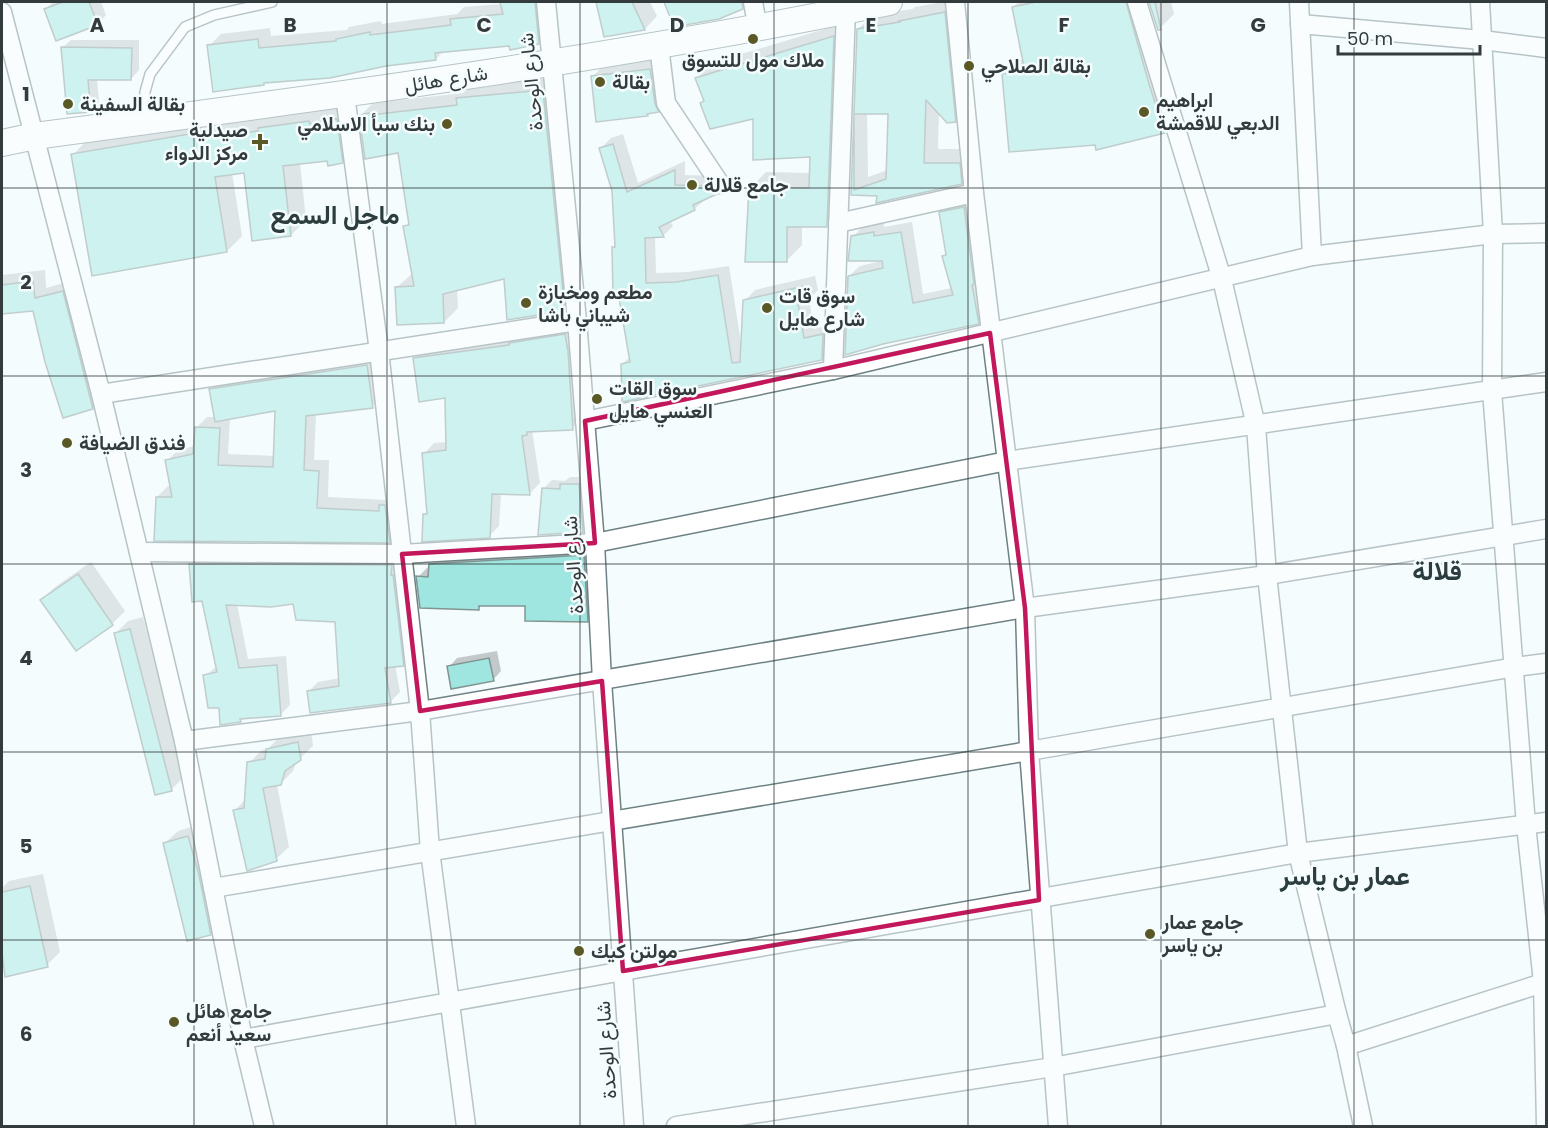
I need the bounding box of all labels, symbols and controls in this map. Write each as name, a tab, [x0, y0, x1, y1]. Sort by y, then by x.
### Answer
text: A	[90, 11, 105, 39]
text: B	[283, 11, 297, 39]
text: C	[476, 11, 492, 39]
text: D	[670, 11, 684, 39]
text: E	[866, 11, 876, 39]
text: F	[1059, 11, 1070, 39]
text: G	[1250, 11, 1266, 39]
scale bar	[1338, 18, 1480, 56]
text: 50 m	[1347, 26, 1393, 51]
street label: شارع الوحدة	[512, 32, 550, 132]
marker: ملاك مول للتسوق	[746, 32, 760, 46]
place label: ملاك مول للتسوق	[682, 46, 824, 74]
place label: بقالة الصلاحي	[981, 52, 1091, 83]
street label: شارع هائل	[402, 59, 490, 99]
marker: بقالة الصلاحي	[962, 59, 976, 73]
place label: بقالة	[612, 68, 650, 96]
marker: بقالة	[593, 75, 607, 89]
text: 1	[22, 80, 30, 108]
place label: ابراهيم الدبعي للاقمشة	[1156, 86, 1280, 140]
place label: بقالة السفينة	[80, 90, 185, 118]
marker: بقالة السفينة	[61, 97, 75, 111]
marker: ابراهيم الدبعي للاقمشة	[1137, 105, 1151, 119]
place label: بنك سبأ الاسلامي	[297, 110, 435, 141]
place label: صيدلية مركز الدواء	[165, 116, 248, 167]
marker: بنك سبأ الاسلامي	[440, 117, 454, 131]
marker: صيدلية مركز الدواء	[253, 135, 267, 149]
place label: جامع قلالة	[704, 171, 789, 199]
marker: جامع قلالة	[685, 178, 699, 192]
district label: ماجل السمع	[270, 197, 400, 233]
text: 2	[20, 268, 32, 296]
place label: مطعم ومخبازة شيباني باشا	[538, 278, 653, 332]
place label: سوق قات شارع هايل	[779, 282, 865, 333]
marker: مطعم ومخبازة شيباني باشا	[519, 296, 533, 310]
marker: سوق قات شارع هايل	[760, 301, 774, 315]
place label: سوق القات العنسي هايل	[609, 374, 713, 428]
marker: سوق القات العنسي هايل	[590, 392, 604, 406]
place label: فندق الضيافة	[79, 429, 186, 457]
marker: فندق الضيافة	[60, 436, 74, 450]
text: 3	[20, 456, 32, 484]
street label: شارع الوحدة	[556, 515, 590, 615]
district label: قلالة	[1412, 553, 1462, 589]
text: 4	[19, 644, 33, 672]
text: 5	[20, 832, 33, 860]
district label: عمار بن ياسر	[1279, 858, 1410, 894]
place label: جامع عمار بن ياسر	[1161, 908, 1243, 959]
marker: جامع عمار بن ياسر	[1143, 927, 1157, 941]
place label: مولتن كيك	[591, 937, 678, 965]
marker: مولتن كيك	[572, 944, 586, 958]
place label: جامع هائل سعيد أنعم	[186, 997, 272, 1048]
street label: شارع الوحدة	[589, 1000, 623, 1100]
marker: جامع هائل سعيد أنعم	[167, 1015, 181, 1029]
text: 6	[20, 1020, 32, 1048]

